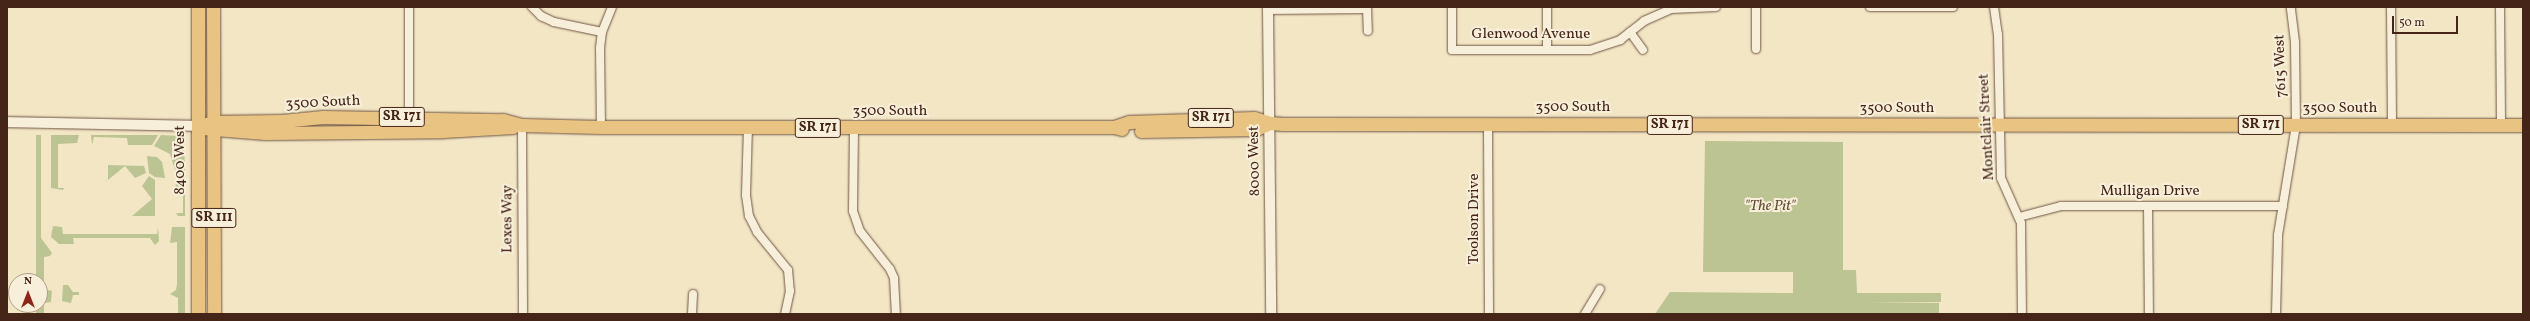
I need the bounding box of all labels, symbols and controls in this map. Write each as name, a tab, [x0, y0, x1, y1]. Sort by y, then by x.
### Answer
scale bar	[2394, 8, 2460, 34]
text: 50 m	[2399, 15, 2425, 31]
street label: Glenwood Avenue	[1472, 26, 1590, 44]
street label: 7615 West	[2271, 34, 2291, 98]
street label: Montclair Street	[1975, 73, 1999, 181]
street label: 3500 South	[285, 92, 361, 114]
street label: 3500 South	[1536, 99, 1610, 117]
street label: 3500 South	[1860, 100, 1934, 118]
street label: 3500 South	[2303, 100, 2377, 118]
street label: 3500 South	[853, 103, 927, 121]
road number: SR 171	[378, 105, 426, 129]
road number: SR 171	[1187, 106, 1235, 130]
road number: SR 171	[1646, 113, 1694, 137]
road number: SR 171	[2237, 113, 2285, 137]
road number: SR 171	[794, 116, 842, 140]
street label: 8400 West	[172, 125, 190, 195]
street label: 8000 West	[1245, 125, 1265, 197]
street label: Toolson Drive	[1466, 173, 1484, 265]
street label: Mulligan Drive	[2100, 183, 2200, 201]
street label: Lexes Way	[499, 185, 517, 253]
park label: "The Pit"	[1744, 198, 1796, 216]
road number: SR 111	[191, 206, 237, 230]
north arrow	[8, 273, 48, 313]
text: N	[24, 274, 32, 289]

